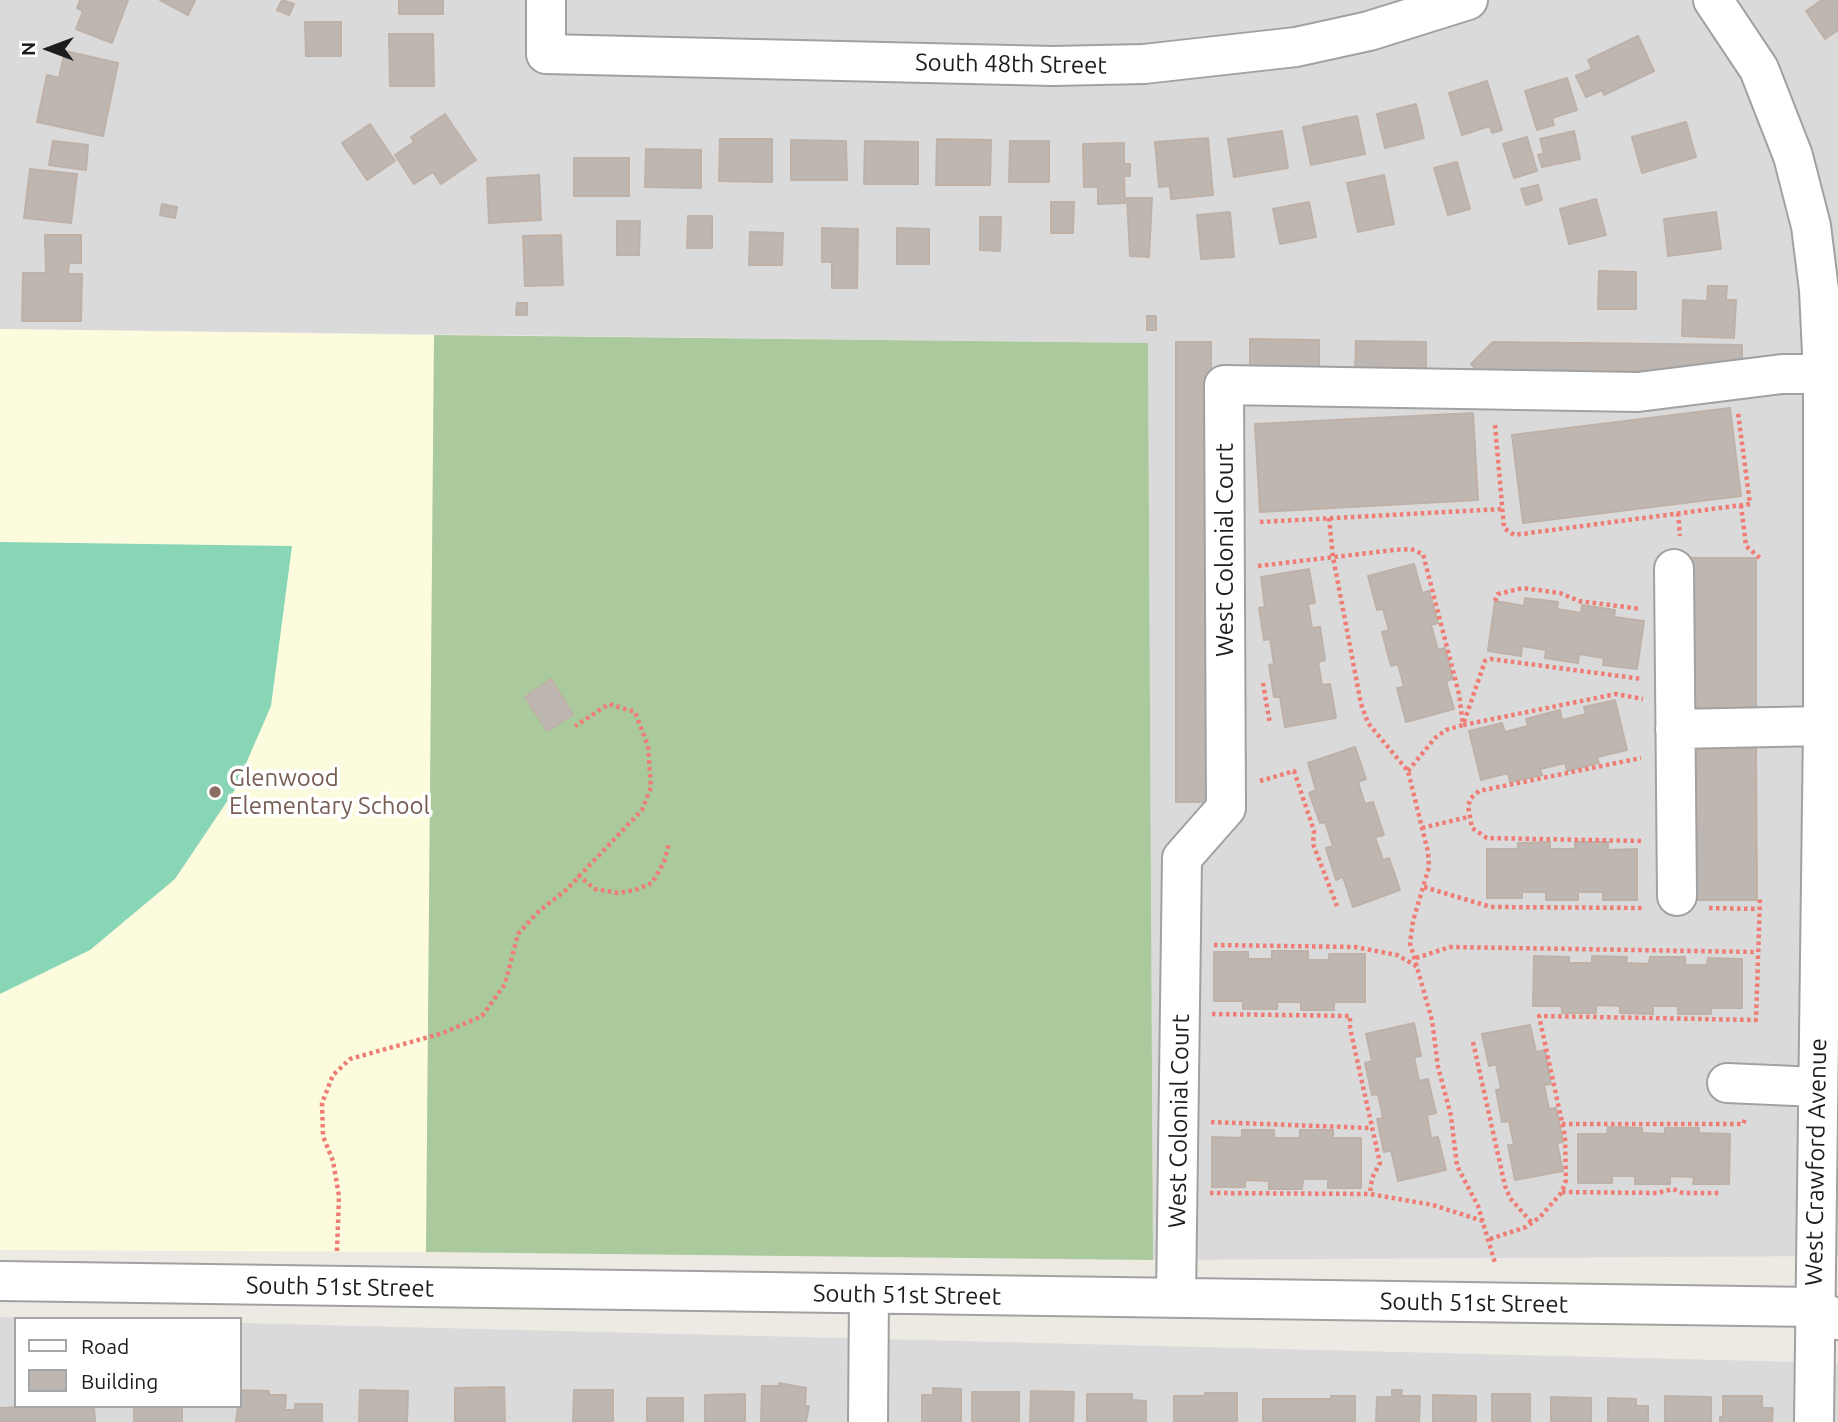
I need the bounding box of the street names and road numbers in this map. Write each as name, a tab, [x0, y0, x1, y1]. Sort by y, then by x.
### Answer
street label: South 48th Street	[915, 48, 1107, 80]
street label: West Colonial Court	[1211, 443, 1239, 657]
street label: West Colonial Court	[1163, 1014, 1195, 1228]
street label: West Crawford Avenue	[1799, 1038, 1833, 1286]
street label: South 51st Street	[246, 1271, 434, 1303]
street label: South 51st Street	[813, 1279, 1001, 1311]
street label: South 51st Street	[1380, 1287, 1568, 1319]

